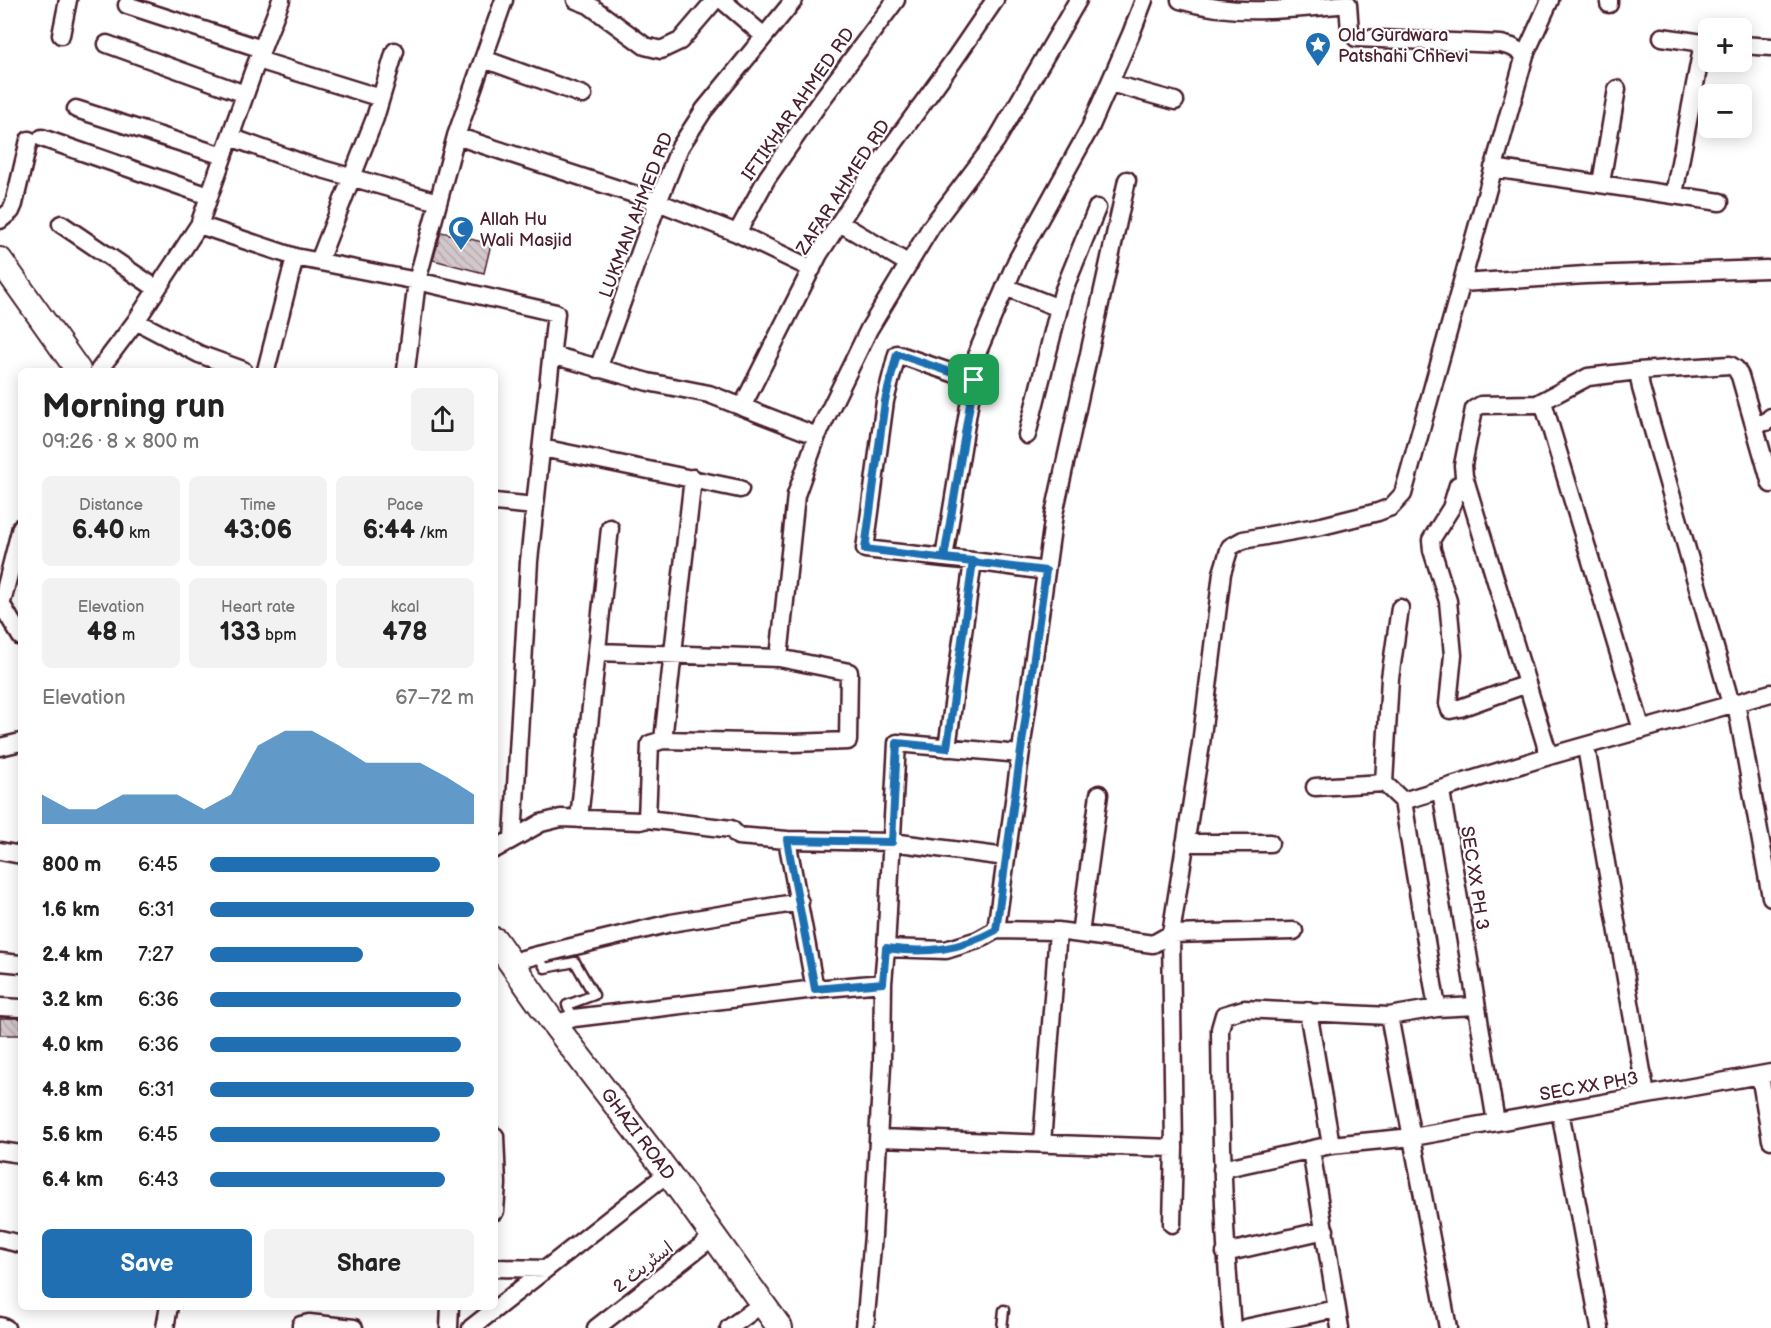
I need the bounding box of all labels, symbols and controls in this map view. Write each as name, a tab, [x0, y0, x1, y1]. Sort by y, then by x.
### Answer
map controls	[1698, 18, 1752, 138]
button: +	[1698, 18, 1752, 72]
street label: IFTIKHAR AHMED RD	[738, 24, 859, 185]
place label: Old Gurdwara Patshahi Chhevi	[1338, 25, 1468, 67]
place icon: Old Gurdwara Patshahi Chhevi	[1303, 30, 1333, 68]
button: −	[1698, 84, 1752, 138]
street label: ZAFAR AHMED RD	[792, 116, 895, 259]
street label: LUKMAN AHMED RD	[595, 129, 678, 301]
place label: Allah Hu Wali Masjid	[480, 209, 572, 251]
mosque icon: Allah Hu Wali Masjid	[446, 214, 476, 252]
pin	[948, 354, 999, 405]
icon: arrive	[957, 363, 990, 396]
text: Morning run	[42, 387, 225, 427]
button: share	[411, 388, 474, 451]
text: 09:26 · 8 × 800 m	[42, 430, 199, 454]
text: Distance	[79, 496, 143, 515]
text: Time	[240, 496, 276, 515]
text: Pace	[387, 496, 423, 515]
text: 6.40	[72, 515, 125, 546]
text: 43:06	[224, 515, 292, 546]
text: 6:44	[362, 515, 415, 546]
text: km	[125, 524, 150, 543]
text: /km	[415, 524, 448, 543]
text: Elevation	[78, 598, 144, 617]
text: Heart rate	[221, 598, 295, 617]
text: kcal	[391, 598, 419, 617]
text: 48	[87, 617, 118, 648]
text: 133	[219, 617, 261, 648]
text: 478	[382, 617, 428, 648]
text: m	[118, 626, 135, 645]
text: bpm	[261, 626, 297, 645]
text: Elevation	[42, 686, 125, 710]
text: 67–72 m	[395, 686, 474, 710]
street label: SEC XX PH 3	[1456, 825, 1493, 931]
text: 800 m	[42, 853, 101, 877]
text: 6:45	[138, 853, 178, 877]
text: 1.6 km	[42, 898, 100, 922]
text: 6:31	[138, 898, 174, 922]
text: 2.4 km	[42, 943, 103, 967]
text: 7:27	[138, 943, 173, 967]
text: 3.2 km	[42, 988, 103, 1012]
text: 6:36	[138, 988, 179, 1012]
text: 4.0 km	[42, 1033, 104, 1057]
text: 6:36	[138, 1033, 179, 1057]
street label: SEC XX PH3	[1538, 1067, 1640, 1106]
text: 4.8 km	[42, 1078, 103, 1102]
text: 6:31	[138, 1078, 174, 1102]
street label: GHAZI ROAD	[596, 1084, 679, 1184]
text: 5.6 km	[42, 1123, 103, 1147]
text: 6:45	[138, 1123, 178, 1147]
text: 6.4 km	[42, 1168, 103, 1192]
text: 6:43	[138, 1168, 179, 1192]
button: Save	[42, 1229, 252, 1298]
button: Share	[264, 1229, 474, 1298]
street label: اسٹریٹ 2	[609, 1237, 678, 1297]

